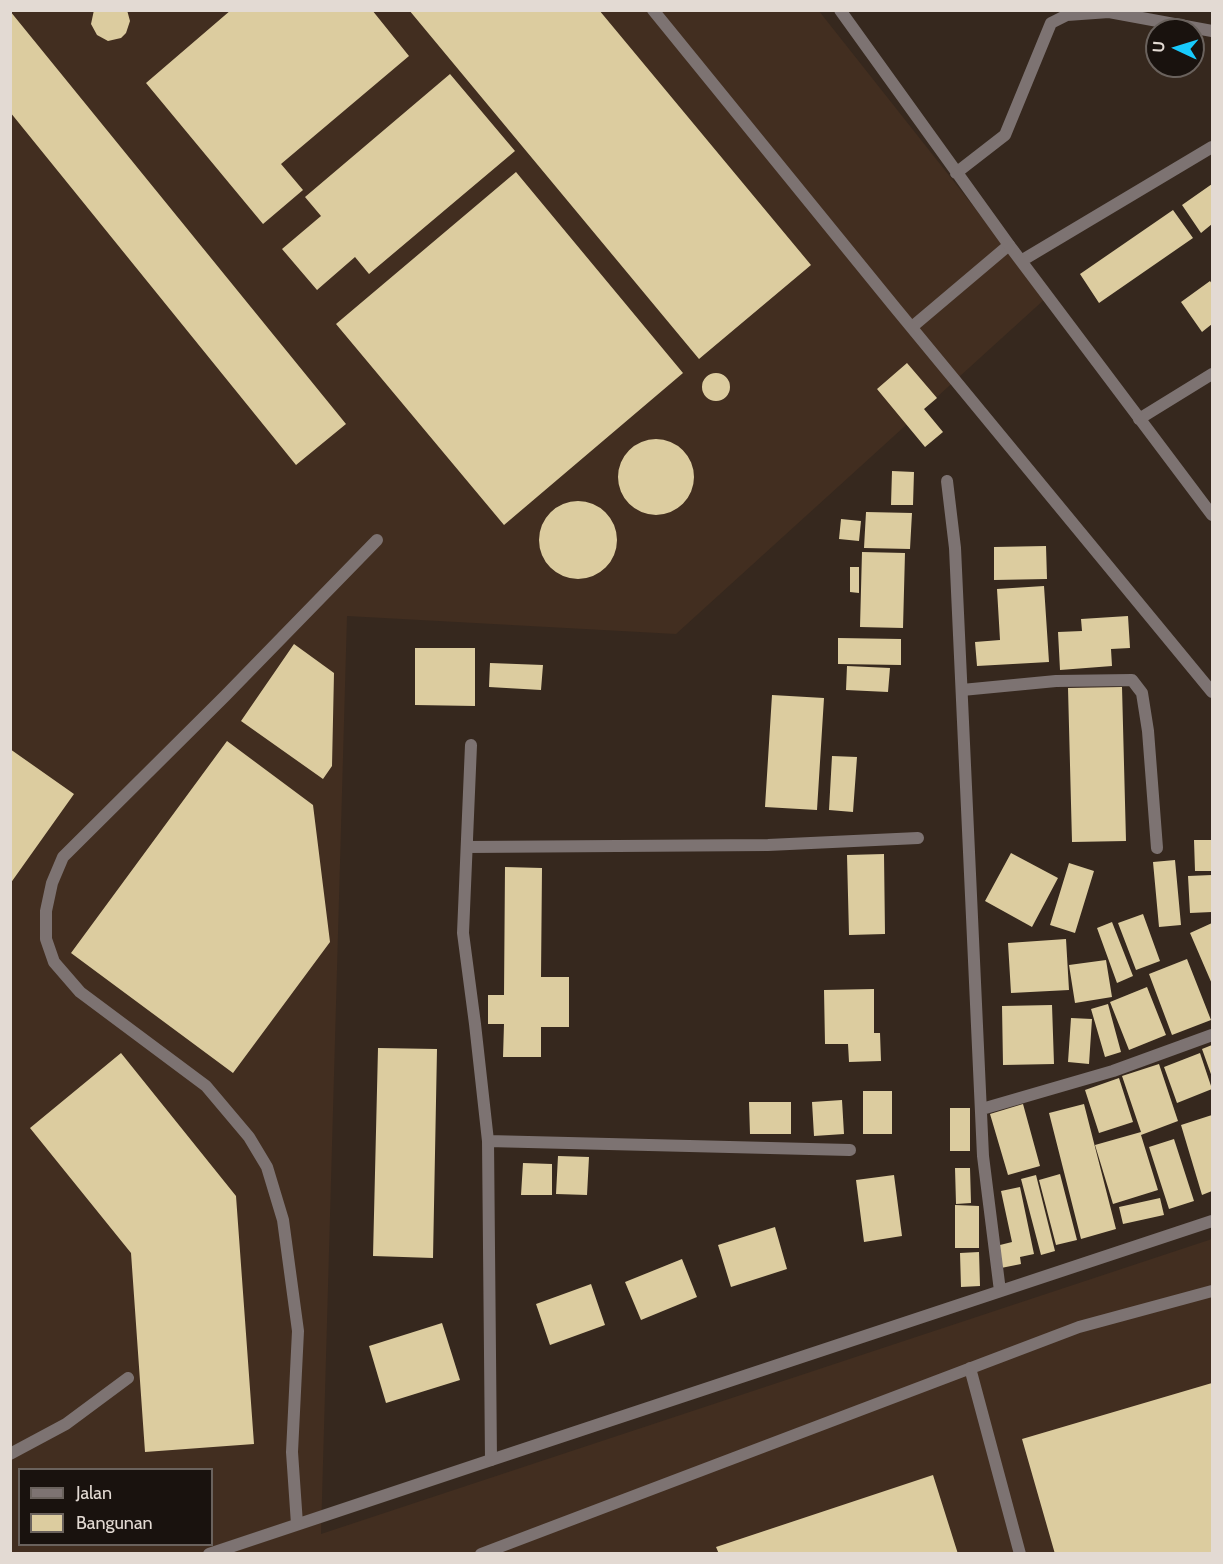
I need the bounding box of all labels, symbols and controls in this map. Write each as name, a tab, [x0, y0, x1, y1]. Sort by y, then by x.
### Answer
north arrow	[1145, 18, 1205, 78]
text: U	[1149, 40, 1168, 53]
legend	[18, 1468, 213, 1546]
text: Jalan	[76, 1482, 112, 1504]
text: Bangunan	[76, 1512, 153, 1534]

